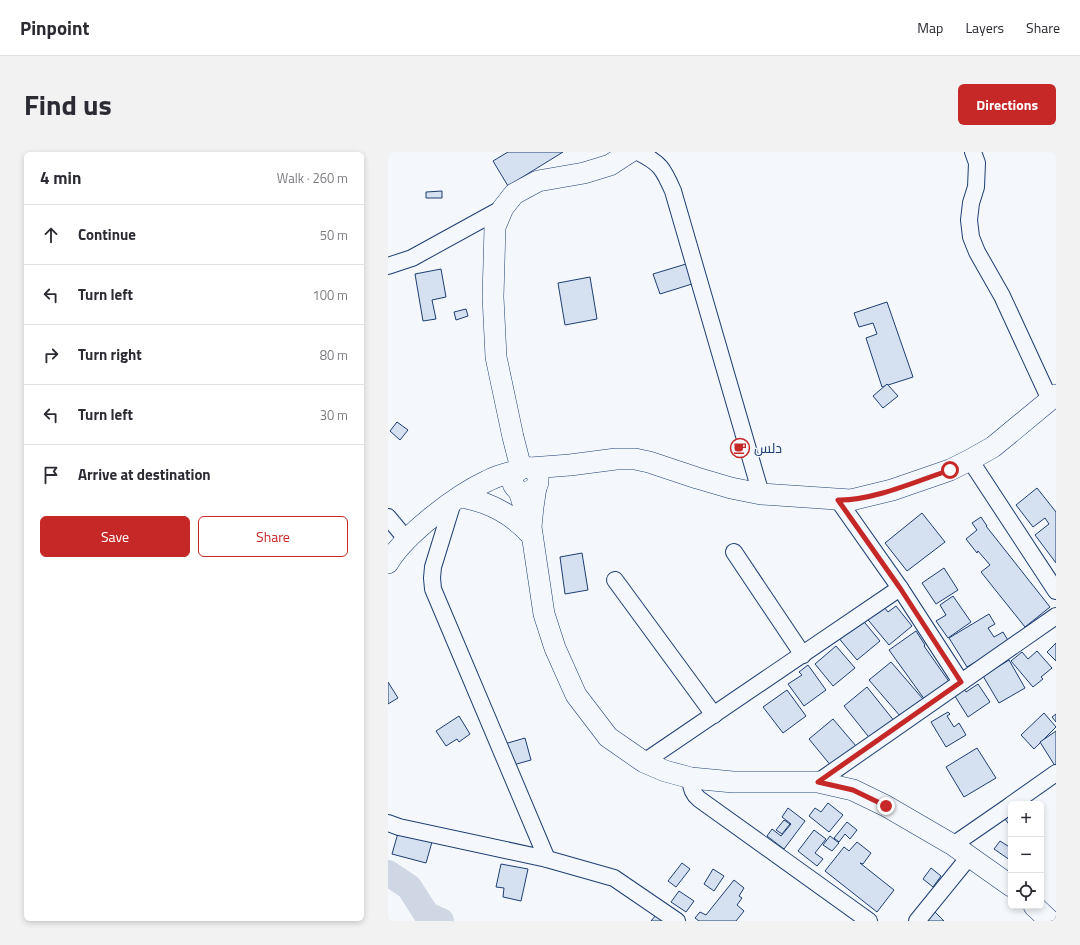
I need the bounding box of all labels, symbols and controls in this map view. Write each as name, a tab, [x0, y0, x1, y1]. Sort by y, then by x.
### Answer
text: Pinpoint	[20, 13, 89, 42]
text: Map	[917, 17, 943, 38]
text: Layers	[965, 17, 1004, 38]
text: Share	[1026, 17, 1060, 38]
text: Find us	[24, 83, 112, 126]
button: Directions	[958, 84, 1056, 125]
text: 4 min	[40, 165, 81, 191]
text: Walk · 260 m	[277, 168, 348, 188]
text: Continue	[78, 223, 136, 246]
icon: ahead	[40, 224, 62, 246]
text: 50 m	[320, 225, 348, 245]
text: Turn left	[78, 283, 133, 306]
icon: left	[40, 284, 62, 306]
text: 100 m	[312, 285, 348, 305]
text: Turn right	[78, 343, 142, 366]
icon: right	[40, 344, 62, 366]
text: 80 m	[320, 345, 348, 365]
text: Turn left	[78, 403, 133, 426]
icon: left	[40, 404, 62, 426]
text: 30 m	[320, 405, 348, 425]
cafe icon: دلس	[729, 437, 751, 459]
place label: دلس	[754, 437, 782, 458]
route start	[941, 461, 959, 479]
text: Arrive at destination	[78, 463, 211, 486]
icon: arrive	[40, 464, 62, 486]
button: Save	[40, 516, 190, 557]
button: Share	[198, 516, 348, 557]
route end	[877, 797, 895, 815]
map controls	[1008, 801, 1044, 909]
button: +	[1008, 801, 1044, 837]
button: −	[1008, 837, 1044, 873]
button: locate	[1008, 873, 1044, 909]

